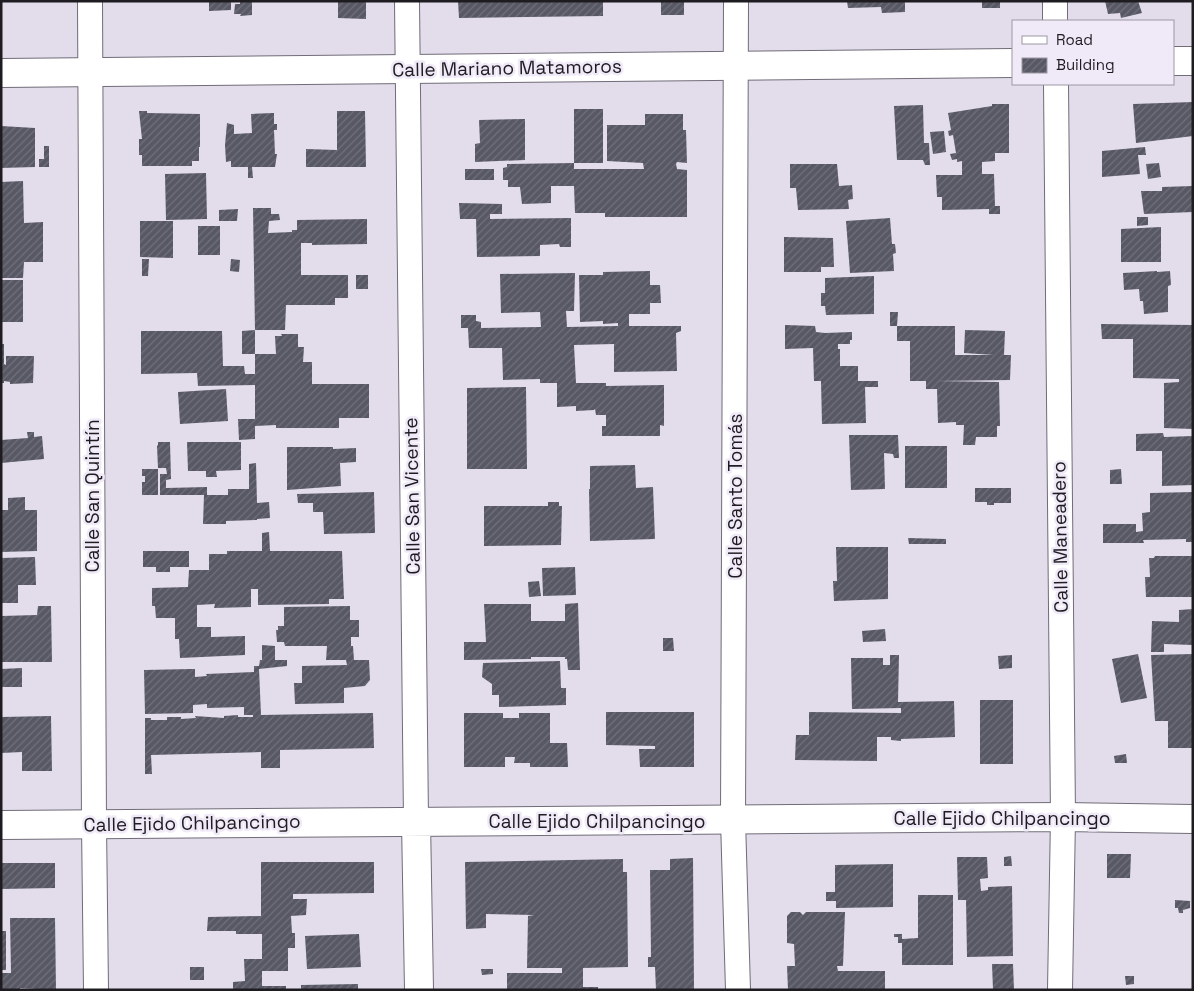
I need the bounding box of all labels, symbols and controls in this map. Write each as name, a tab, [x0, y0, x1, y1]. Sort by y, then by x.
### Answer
legend	[1012, 20, 1174, 85]
text: Road	[1056, 30, 1093, 49]
street label: Calle Mariano Matamoros	[392, 53, 622, 83]
text: Building	[1056, 55, 1115, 74]
street label: Calle Santo Tomás	[723, 413, 748, 579]
street label: Calle San Vicente	[398, 417, 426, 575]
street label: Calle San Quintín	[80, 419, 105, 573]
street label: Calle Maneadero	[1046, 461, 1074, 613]
street label: Calle Ejido Chilpancingo	[893, 806, 1111, 831]
street label: Calle Ejido Chilpancingo	[83, 809, 301, 837]
street label: Calle Ejido Chilpancingo	[488, 809, 706, 834]

